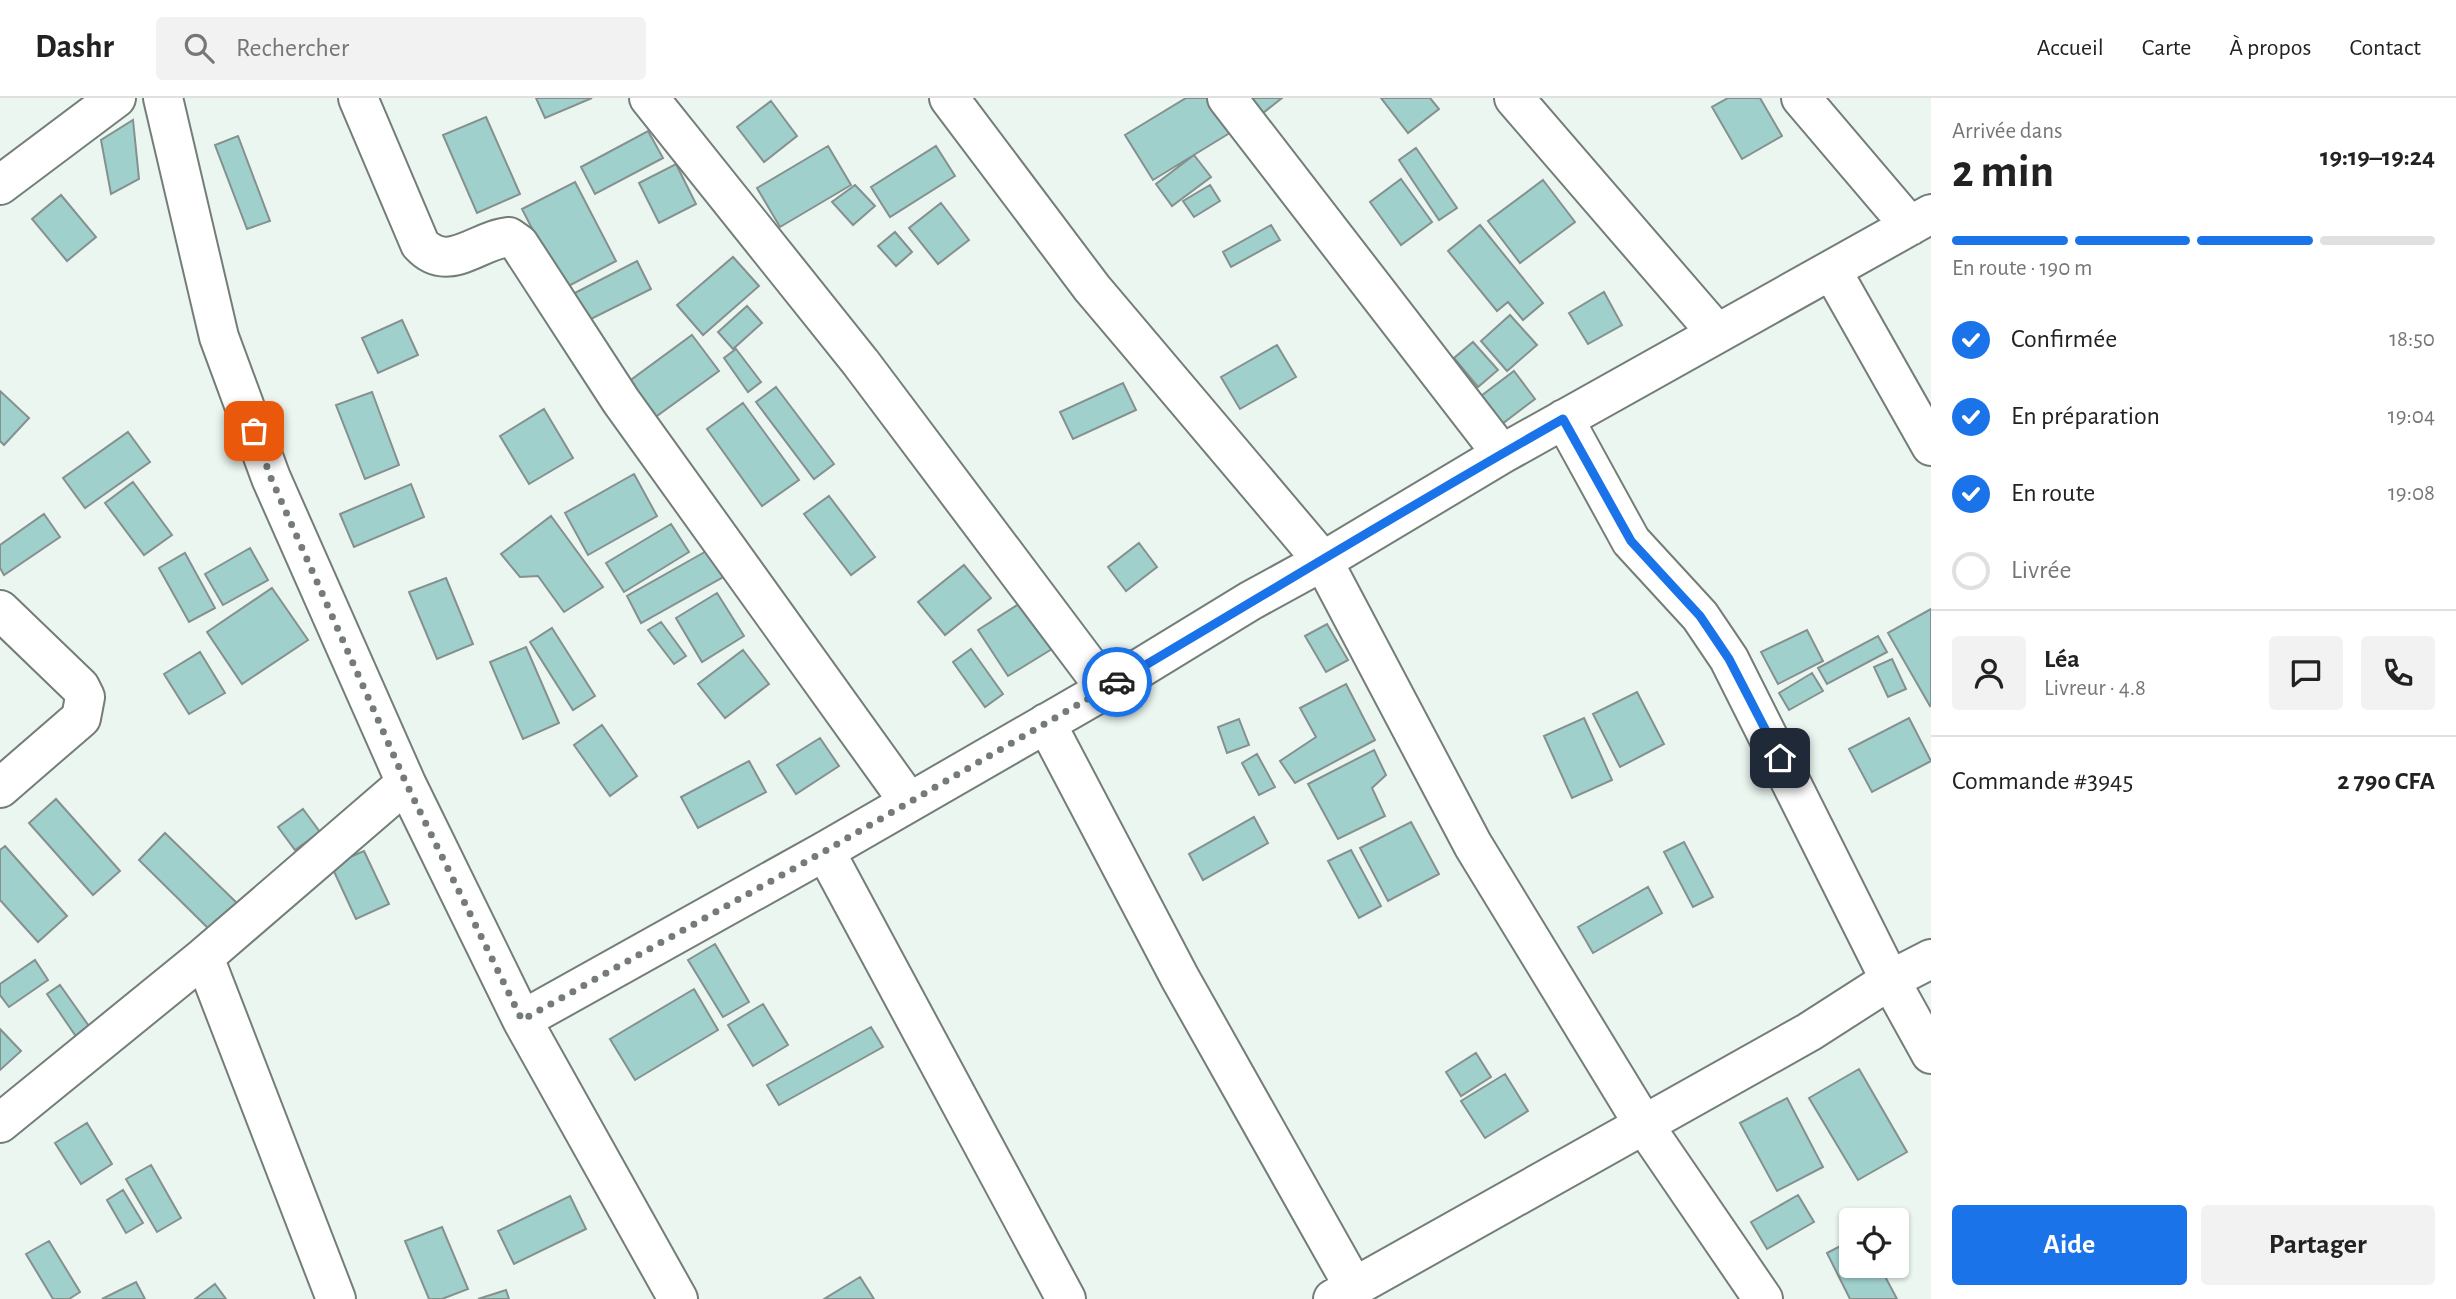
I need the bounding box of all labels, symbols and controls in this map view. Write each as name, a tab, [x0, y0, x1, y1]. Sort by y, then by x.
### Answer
search box	[156, 17, 646, 80]
icon: search	[180, 29, 218, 67]
text: Dashr	[35, 31, 114, 64]
text: Rechercher	[236, 35, 349, 61]
text: Accueil	[2037, 36, 2104, 60]
text: Carte	[2142, 36, 2191, 60]
text: À propos	[2229, 36, 2311, 60]
text: Contact	[2349, 36, 2421, 60]
text: Arrivée dans	[1952, 120, 2063, 143]
text: 19:19–19:24	[2320, 144, 2435, 170]
text: 2 min	[1952, 149, 2054, 195]
text: En route · 190 m	[1952, 257, 2092, 280]
icon: check	[1952, 321, 1990, 359]
text: Confirmée	[2011, 326, 2117, 352]
text: 18:50	[2389, 328, 2435, 351]
icon: check	[1952, 398, 1990, 436]
pin	[224, 401, 284, 461]
text: En préparation	[2011, 403, 2160, 429]
text: 19:04	[2388, 405, 2435, 428]
icon: bag	[235, 412, 273, 450]
icon: check	[1952, 475, 1990, 513]
text: En route	[2011, 480, 2095, 506]
text: 19:08	[2388, 482, 2435, 505]
text: Livrée	[2011, 557, 2071, 583]
button: person	[1952, 636, 2026, 710]
button: chat	[2269, 636, 2343, 710]
button: phone	[2361, 636, 2435, 710]
text: Léa	[2044, 646, 2080, 672]
courier	[1082, 647, 1152, 717]
icon: car	[1098, 663, 1136, 701]
text: Livreur · 4.8	[2044, 677, 2146, 700]
pin	[1750, 728, 1810, 788]
icon: home	[1761, 739, 1799, 777]
text: Commande #3945	[1952, 768, 2133, 794]
text: 2 790 CFA	[2337, 768, 2435, 794]
button: Aide	[1952, 1205, 2187, 1285]
button: Partager	[2201, 1205, 2435, 1285]
map controls	[1839, 1208, 1909, 1278]
button: locate	[1839, 1208, 1909, 1278]

